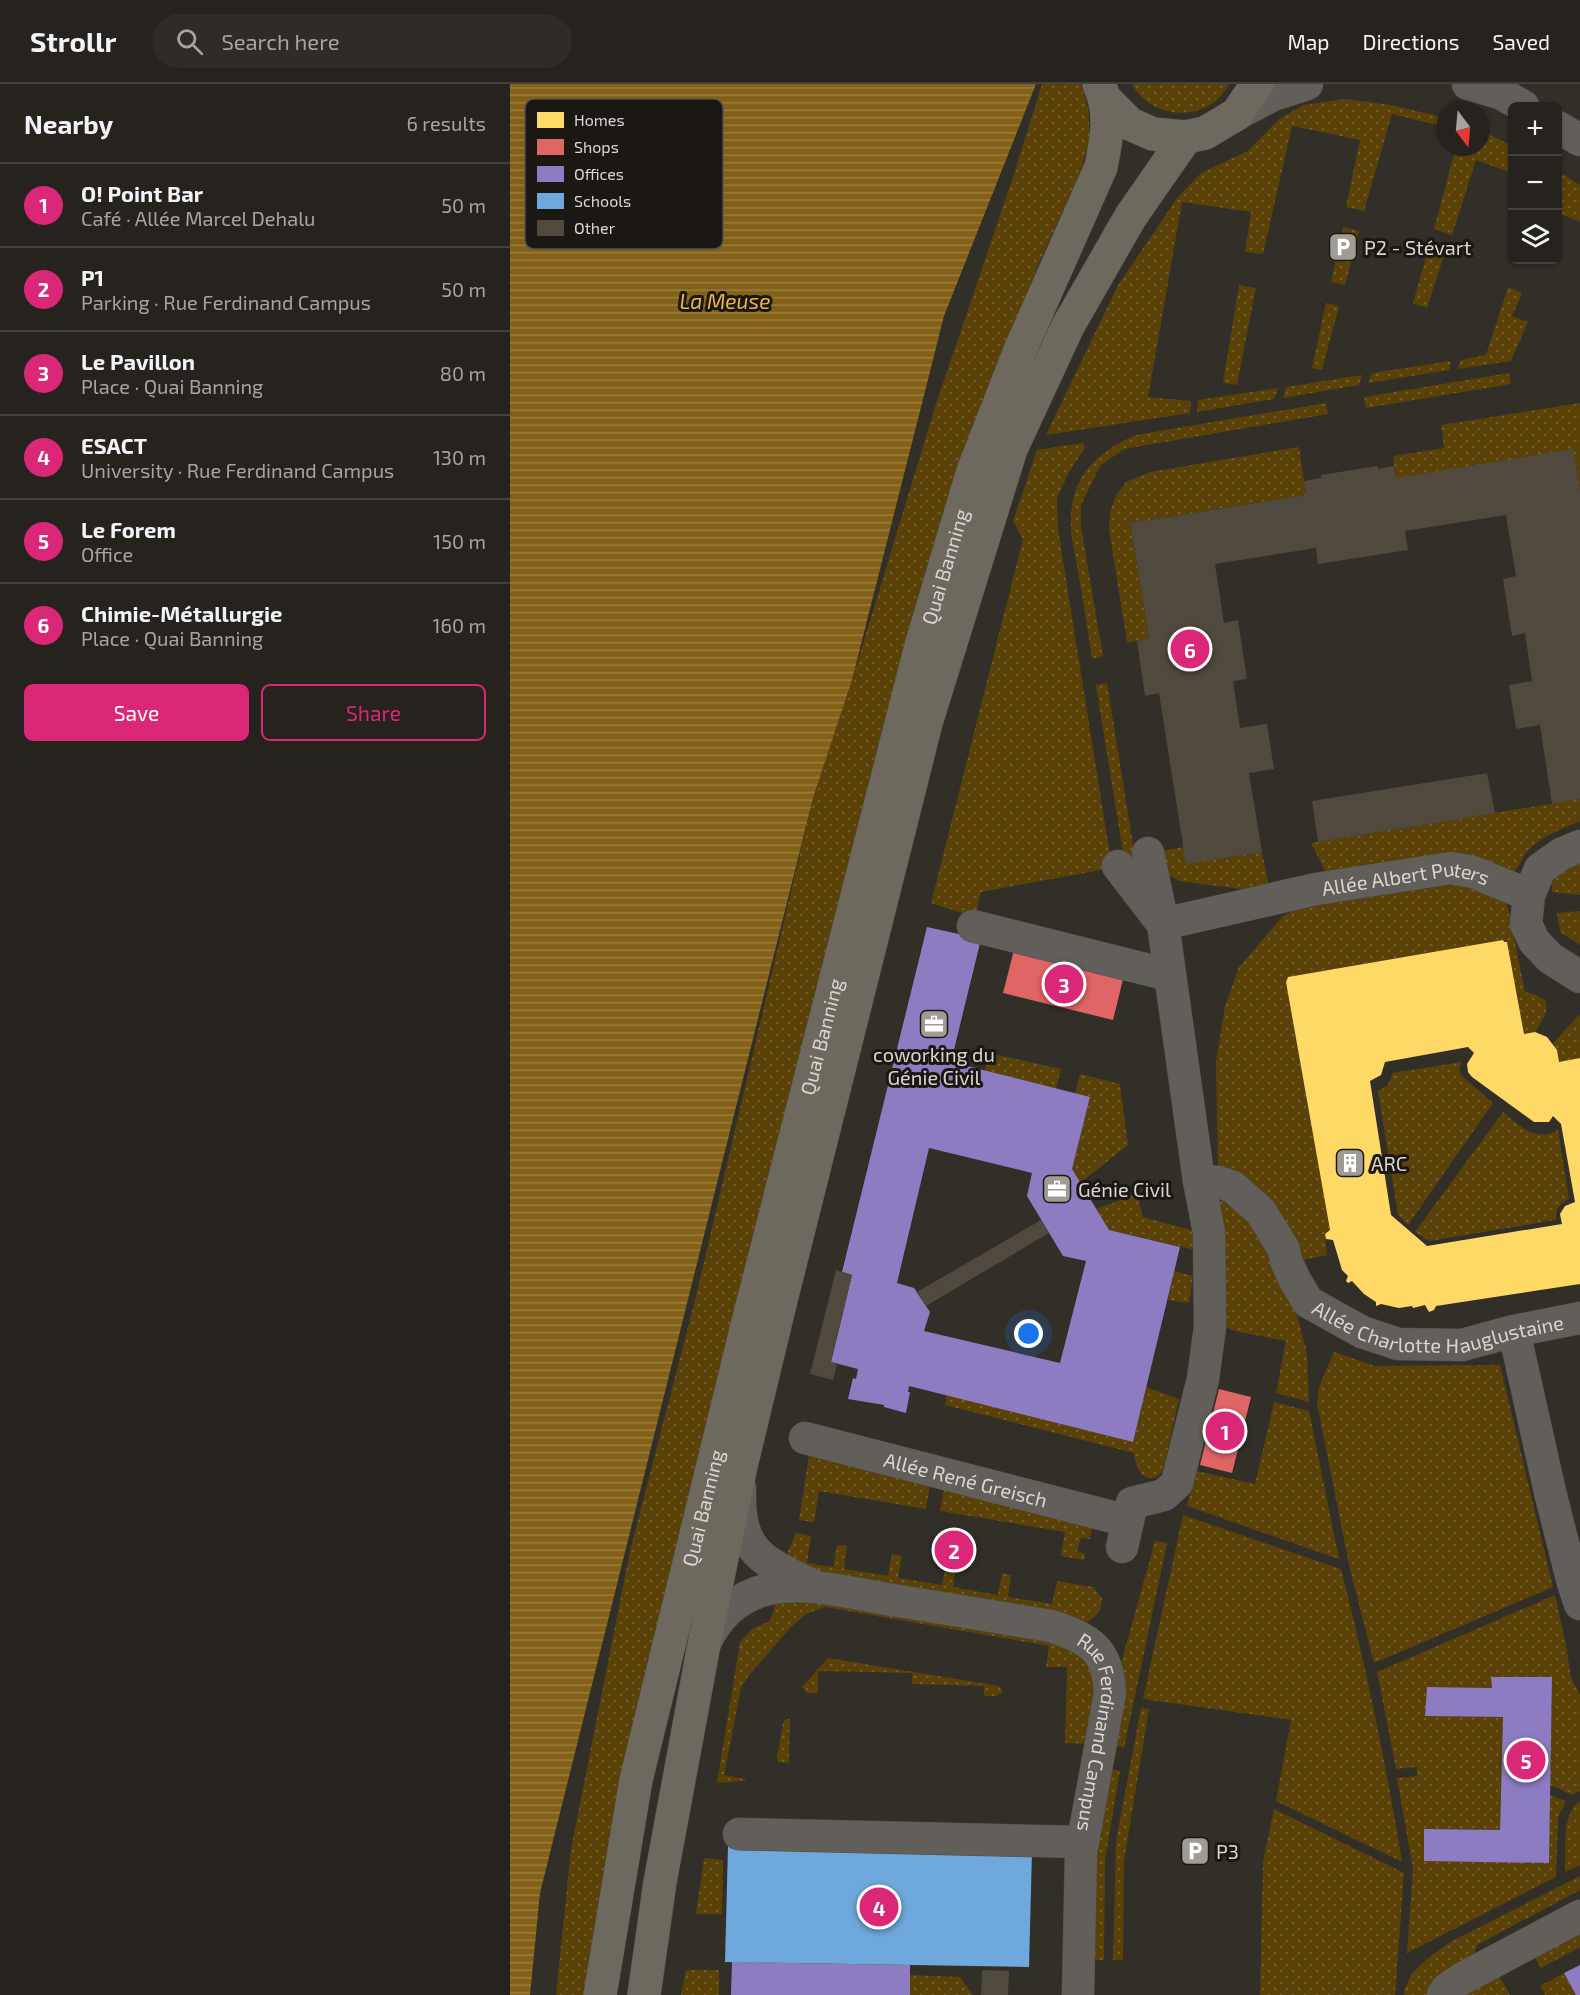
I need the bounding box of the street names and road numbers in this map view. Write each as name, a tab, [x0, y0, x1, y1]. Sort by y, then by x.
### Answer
street label: Quai Banning	[916, 506, 973, 627]
street label: Allée Albert Puters	[1320, 856, 1493, 900]
street label: Quai Banning	[795, 976, 847, 1098]
street label: Allée Charlotte Hauglustaine	[1308, 1295, 1566, 1357]
street label: Quai Banning	[677, 1447, 728, 1569]
street label: Allée René Greisch	[882, 1447, 1050, 1512]
street label: Rue Ferdinand Campus	[1061, 1633, 1095, 1841]

